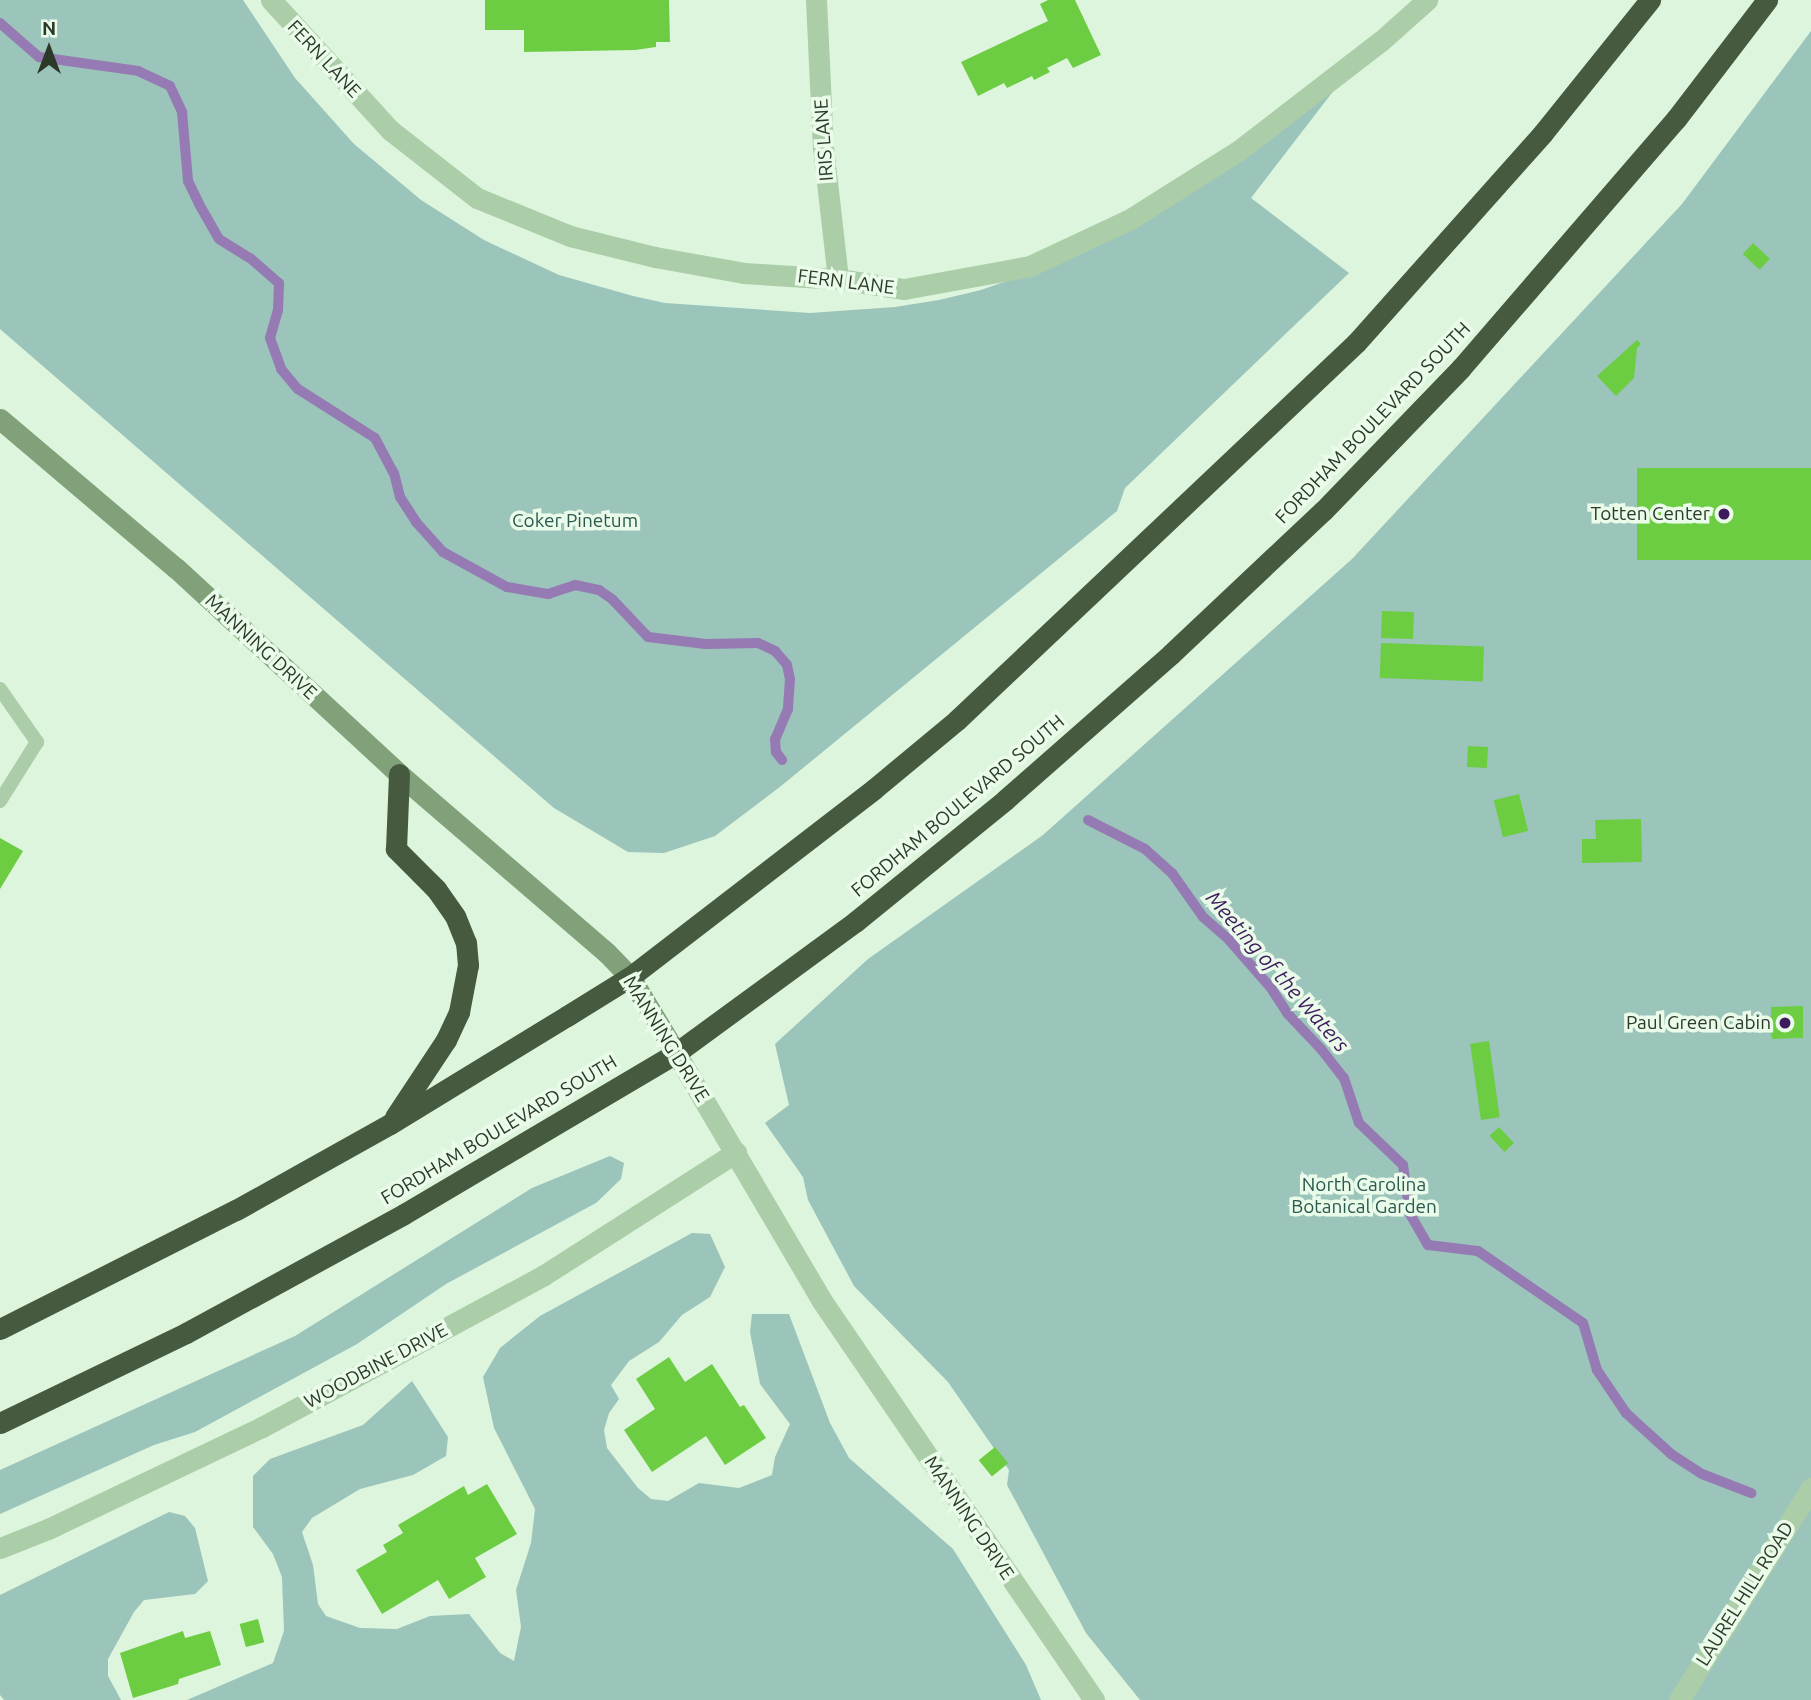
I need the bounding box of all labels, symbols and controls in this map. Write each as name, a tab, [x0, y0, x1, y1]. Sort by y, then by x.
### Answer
north arrow	[14, 14, 84, 84]
street label: FERN LANE	[283, 16, 365, 102]
text: N	[42, 17, 56, 39]
street label: IRIS LANE	[810, 98, 838, 182]
street label: FERN LANE	[796, 265, 896, 299]
street label: FORDHAM BOULEVARD SOUTH	[1271, 318, 1475, 528]
place label: Totten Center	[1591, 503, 1710, 525]
marker: Totten Center	[1716, 506, 1732, 522]
park label: Coker Pinetum	[512, 510, 638, 532]
street label: MANNING DRIVE	[200, 589, 322, 705]
street label: FORDHAM BOULEVARD SOUTH	[847, 710, 1069, 902]
water label: Meeting of the Waters	[1201, 885, 1355, 1057]
street label: MANNING DRIVE	[618, 972, 714, 1106]
place label: Paul Green Cabin	[1626, 1012, 1771, 1034]
marker: Paul Green Cabin	[1777, 1015, 1793, 1031]
street label: FORDHAM BOULEVARD SOUTH	[377, 1050, 621, 1210]
park label: North Carolina Botanical Garden	[1291, 1174, 1437, 1218]
street label: WOODBINE DRIVE	[301, 1319, 451, 1413]
street label: MANNING DRIVE	[919, 1452, 1019, 1584]
street label: LAUREL HILL ROAD	[1691, 1518, 1799, 1670]

